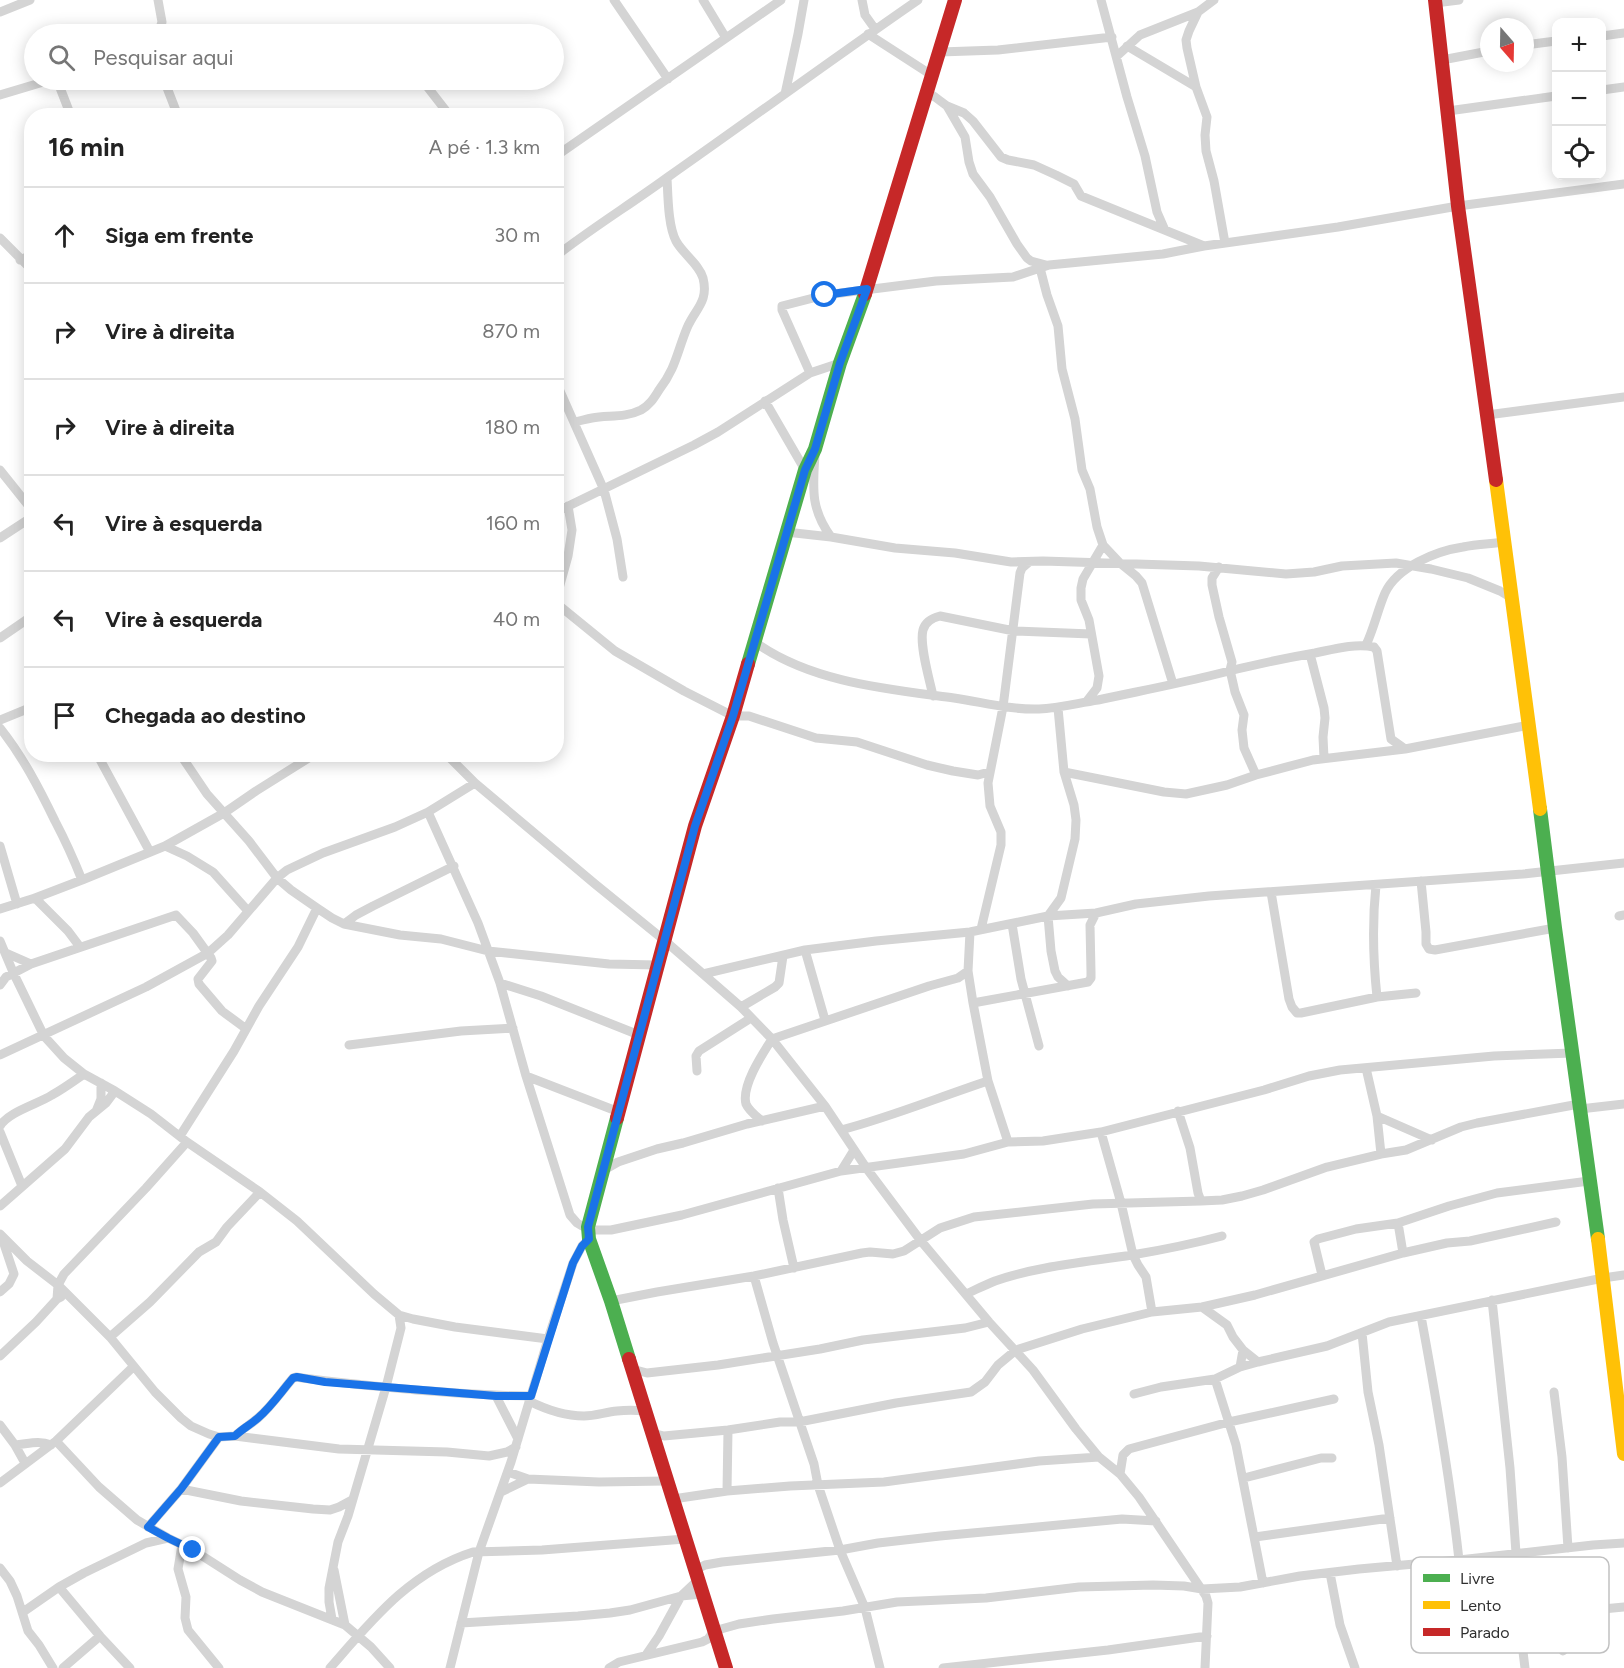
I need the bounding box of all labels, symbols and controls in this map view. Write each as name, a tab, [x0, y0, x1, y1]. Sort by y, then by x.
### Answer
north arrow	[1480, 18, 1534, 72]
map controls	[1552, 18, 1606, 180]
button: +	[1552, 18, 1606, 72]
search box	[24, 24, 564, 90]
icon: search	[45, 41, 78, 74]
text: Pesquisar aqui	[93, 44, 234, 71]
button: −	[1552, 72, 1606, 126]
button: locate	[1552, 126, 1606, 180]
text: 16 min	[48, 131, 125, 163]
text: A pé · 1.3 km	[429, 135, 540, 159]
icon: ahead	[48, 219, 81, 252]
text: Siga em frente	[105, 222, 253, 249]
text: 30 m	[494, 223, 540, 247]
route start	[811, 281, 837, 307]
icon: right	[48, 315, 81, 348]
text: Vire à direita	[105, 318, 235, 345]
text: 870 m	[482, 319, 540, 343]
icon: right	[48, 411, 81, 444]
text: Vire à direita	[105, 414, 235, 441]
text: 180 m	[485, 415, 540, 439]
icon: left	[48, 507, 81, 540]
text: Vire à esquerda	[105, 510, 263, 537]
text: 160 m	[486, 511, 540, 535]
icon: left	[48, 603, 81, 636]
text: Vire à esquerda	[105, 606, 263, 633]
text: 40 m	[493, 607, 540, 631]
icon: arrive	[48, 699, 81, 732]
text: Chegada ao destino	[105, 702, 306, 729]
route end	[179, 1536, 205, 1562]
legend	[1411, 1557, 1609, 1653]
text: Livre	[1460, 1569, 1495, 1588]
text: Lento	[1460, 1596, 1501, 1615]
text: Parado	[1460, 1623, 1510, 1642]

